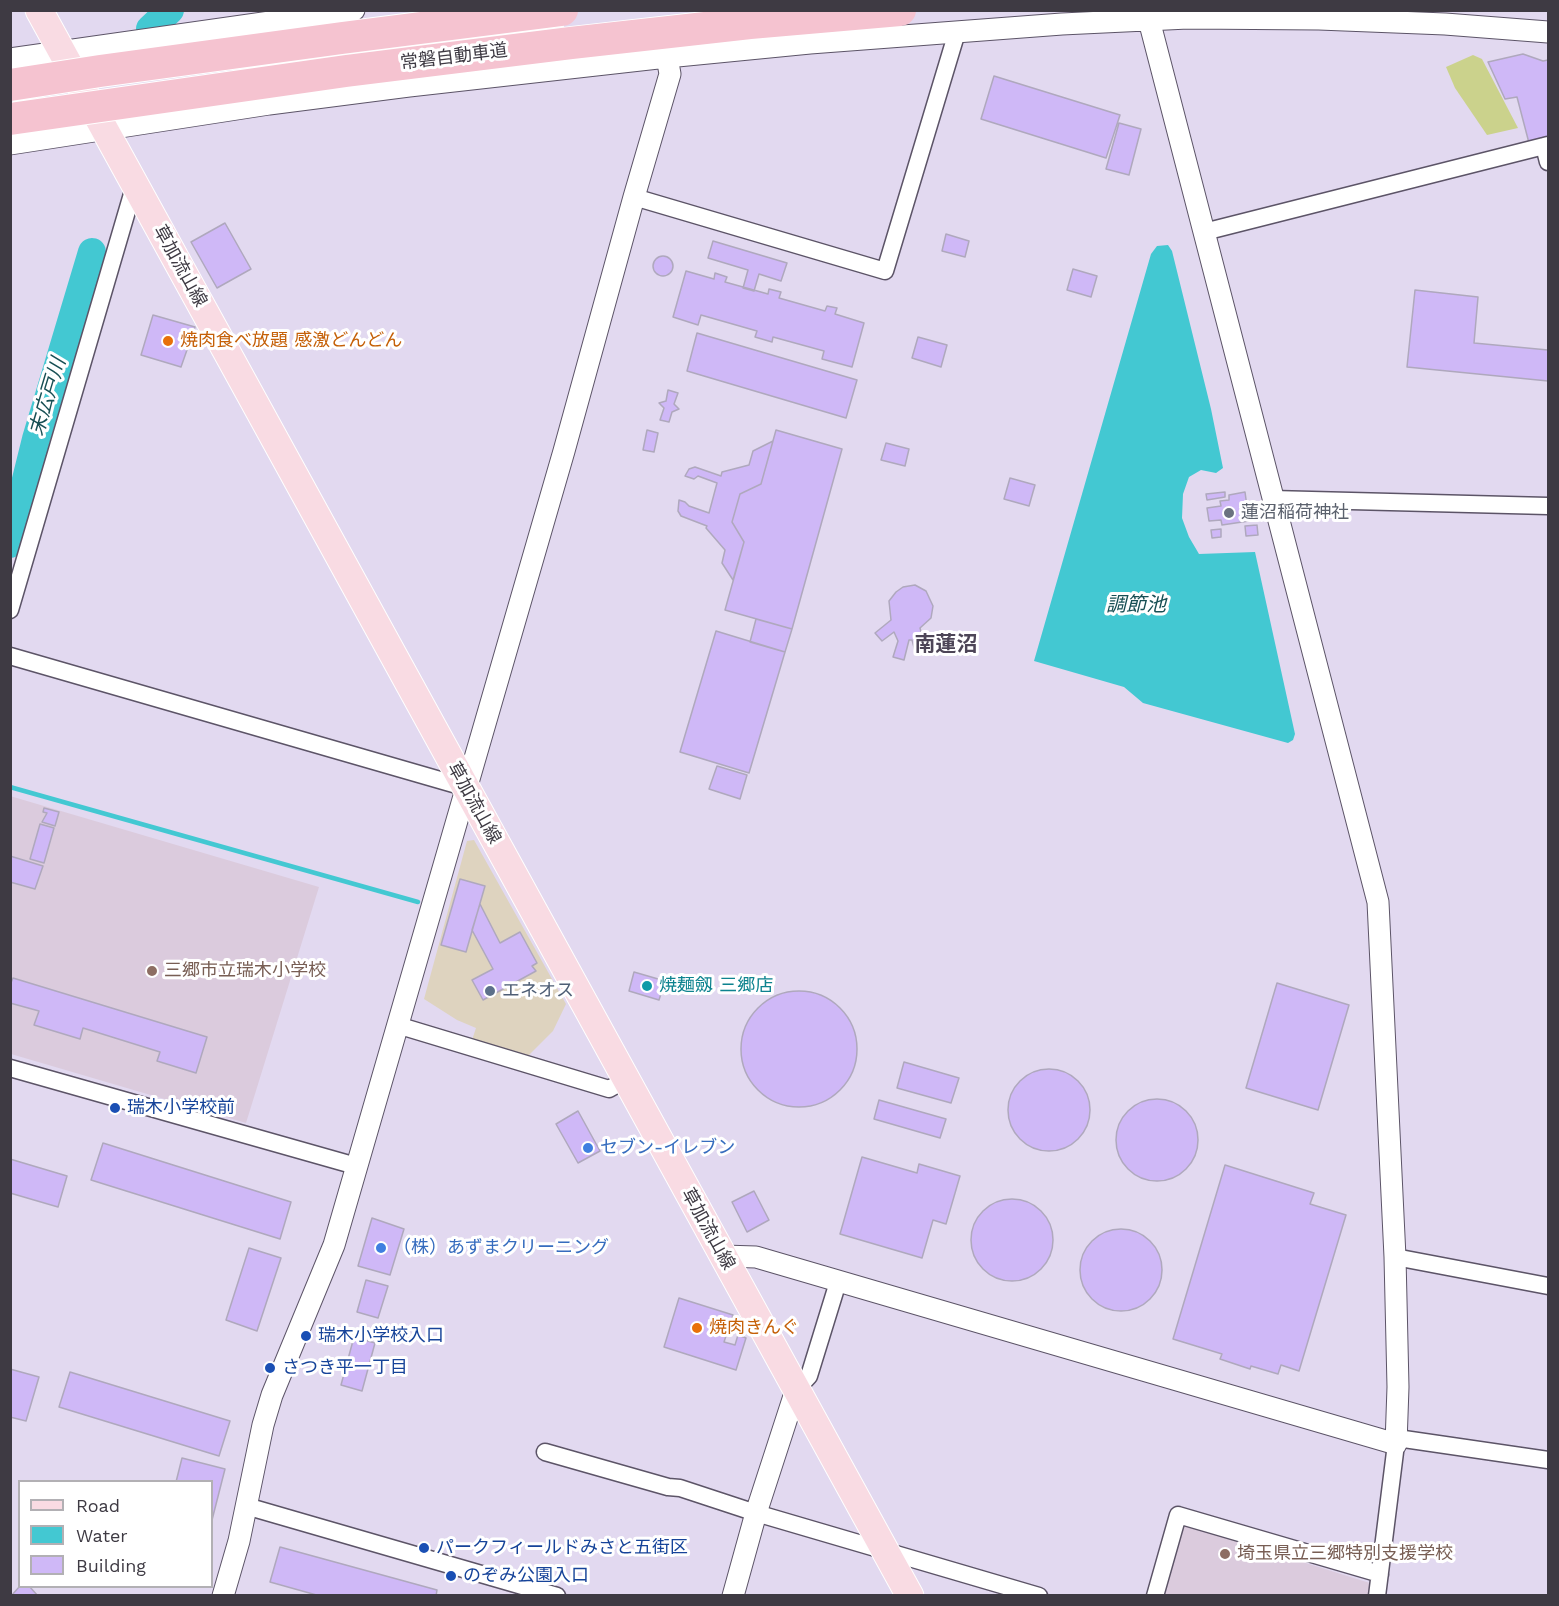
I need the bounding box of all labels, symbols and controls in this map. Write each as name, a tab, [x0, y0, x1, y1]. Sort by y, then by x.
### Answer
street label: 常磐自動車道	[399, 40, 509, 74]
street label: 草加流山線	[149, 221, 211, 311]
place label: 焼肉食べ放題 感激どんどん	[180, 330, 402, 352]
marker: 焼肉食べ放題 感激どんどん	[161, 334, 175, 348]
water label: 末広戸川	[25, 355, 71, 439]
place label: 蓮沼稲荷神社	[1241, 502, 1349, 524]
marker: 蓮沼稲荷神社	[1222, 506, 1236, 520]
water label: 調節池	[1106, 593, 1166, 617]
district label: 南蓮沼	[915, 632, 977, 658]
street label: 草加流山線	[443, 758, 505, 848]
place label: 三郷市立瑞木小学校	[164, 960, 326, 982]
marker: 三郷市立瑞木小学校	[145, 964, 159, 978]
place label: 焼麺劔 三郷店	[659, 975, 773, 997]
marker: 焼麺劔 三郷店	[640, 979, 654, 993]
place label: エネオス	[502, 980, 574, 1002]
marker: エネオス	[483, 984, 497, 998]
place label: 瑞木小学校前	[127, 1097, 235, 1119]
marker: 瑞木小学校前	[108, 1101, 122, 1115]
place label: セブン-イレブン	[600, 1137, 735, 1159]
marker: セブン-イレブン	[581, 1141, 595, 1155]
street label: 草加流山線	[677, 1184, 739, 1274]
place label: （株）あずまクリーニング	[393, 1237, 609, 1259]
marker: （株）あずまクリーニング	[374, 1241, 388, 1255]
place label: 焼肉きんぐ	[709, 1317, 799, 1339]
marker: 焼肉きんぐ	[690, 1321, 704, 1335]
place label: 瑞木小学校入口	[318, 1325, 444, 1347]
marker: 瑞木小学校入口	[299, 1329, 313, 1343]
place label: さつき平一丁目	[282, 1357, 408, 1379]
marker: さつき平一丁目	[263, 1361, 277, 1375]
legend	[18, 1480, 213, 1588]
text: Road	[76, 1495, 120, 1516]
text: Water	[76, 1525, 128, 1546]
place label: パークフィールドみさと五街区	[436, 1537, 688, 1559]
marker: パークフィールドみさと五街区	[417, 1541, 431, 1555]
place label: 埼玉県立三郷特別支援学校	[1237, 1543, 1453, 1565]
marker: 埼玉県立三郷特別支援学校	[1218, 1547, 1232, 1561]
text: Building	[76, 1555, 146, 1576]
place label: のぞみ公園入口	[463, 1565, 589, 1587]
marker: のぞみ公園入口	[444, 1569, 458, 1583]

